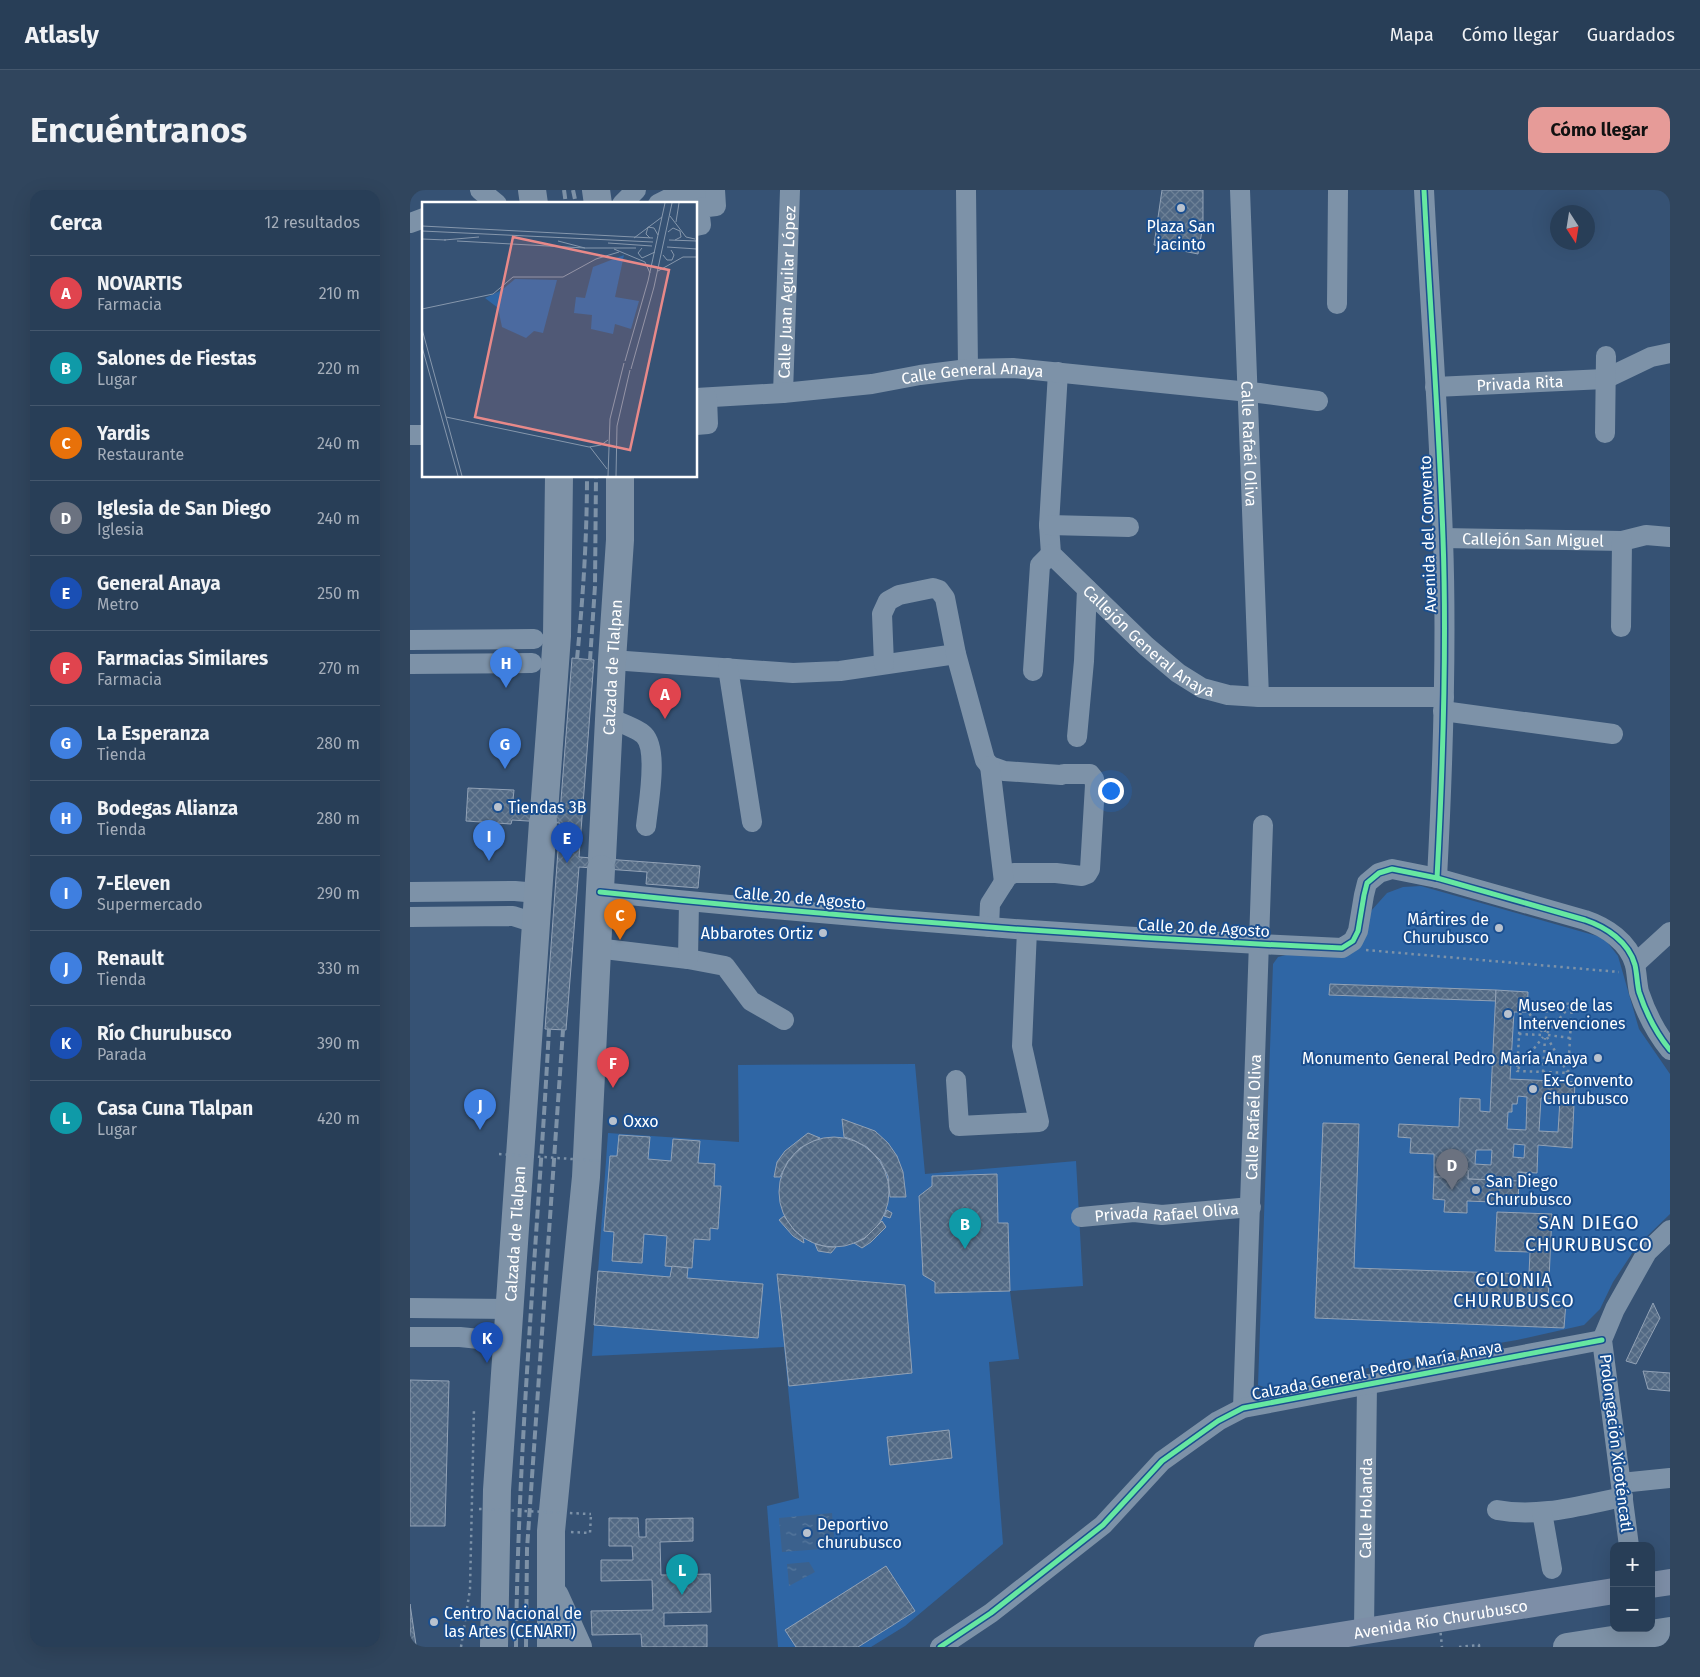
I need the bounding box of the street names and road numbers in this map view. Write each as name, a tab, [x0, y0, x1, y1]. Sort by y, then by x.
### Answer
street label: Calle Juan Aguilar López	[774, 205, 799, 379]
street label: Calle General Anaya	[900, 358, 1045, 388]
street label: Privada Rita	[1476, 371, 1564, 395]
street label: Calle Rafaél Oliva	[1238, 381, 1261, 507]
street label: Avenida del Convento	[1416, 455, 1440, 613]
street label: Callejón San Miguel	[1462, 529, 1604, 550]
street label: Callejón General Anaya	[1079, 581, 1216, 700]
street label: Calzada de Tlalpan	[599, 599, 626, 736]
street label: Calle 20 de Agosto	[733, 883, 867, 913]
street label: Calle 20 de Agosto	[1138, 915, 1270, 941]
street label: Calle Rafaél Oliva	[1242, 1054, 1264, 1180]
street label: Calzada de Tlalpan	[500, 1165, 529, 1302]
street label: Privada Rafael Oliva	[1094, 1199, 1240, 1225]
street label: Calzada General Pedro María Anaya	[1250, 1336, 1504, 1404]
street label: Prolongación Xicoténcatl	[1596, 1353, 1636, 1533]
street label: Calle Holanda	[1355, 1457, 1376, 1559]
street label: Avenida Río Churubusco	[1352, 1596, 1529, 1642]

